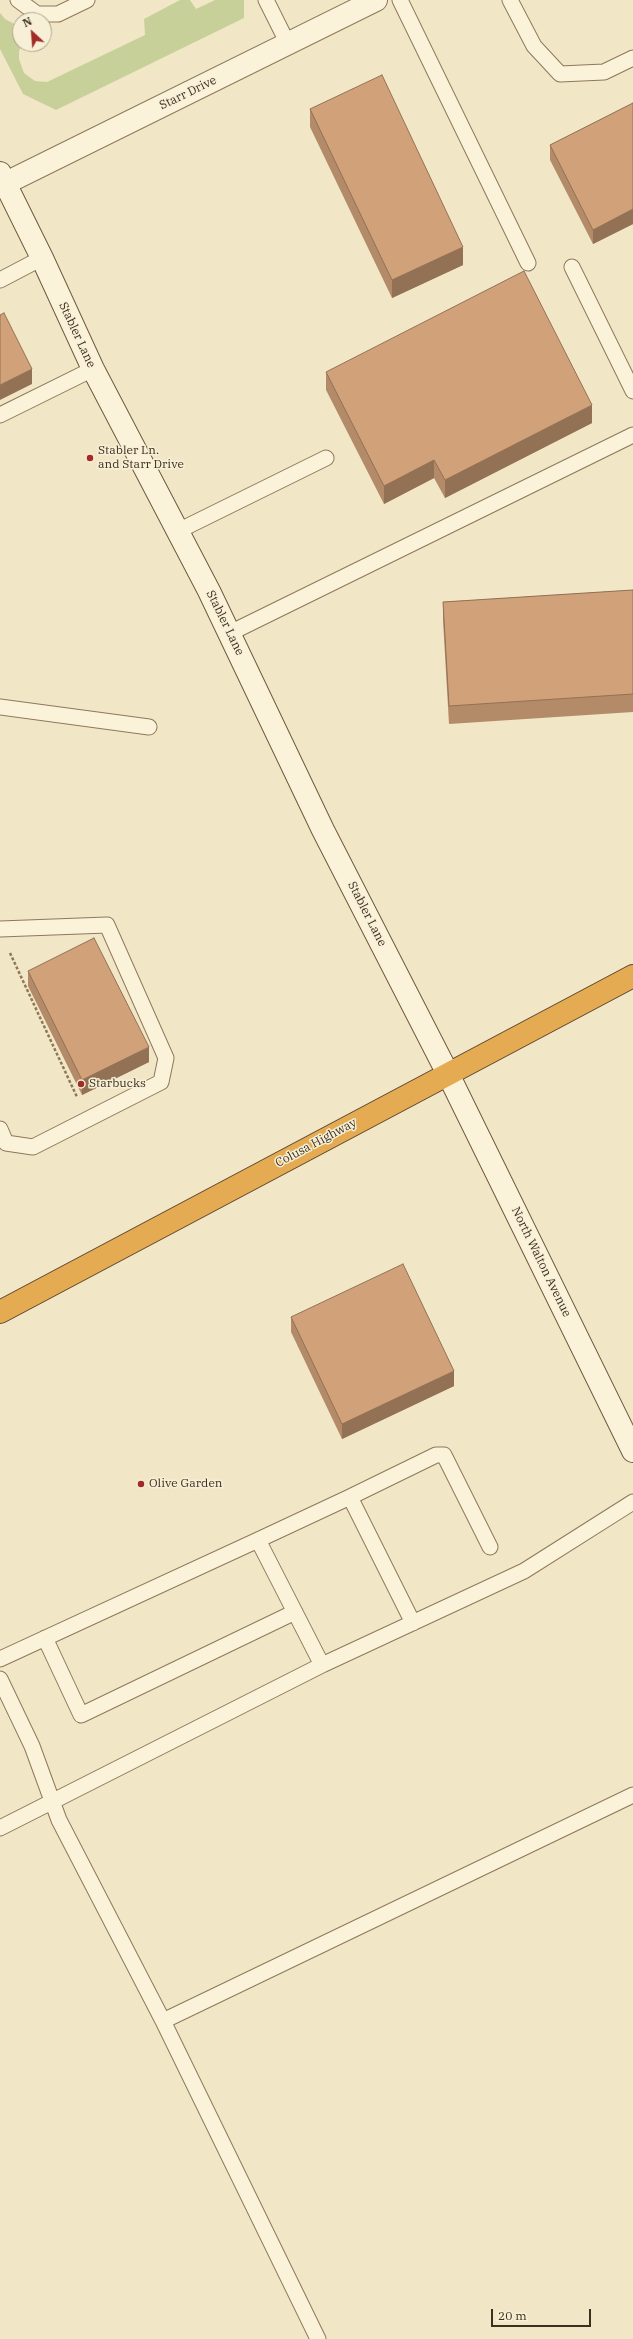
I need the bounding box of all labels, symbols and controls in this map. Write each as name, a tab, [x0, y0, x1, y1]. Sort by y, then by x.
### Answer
north arrow	[12, 12, 52, 52]
text: N	[20, 14, 34, 30]
street label: Starr Drive	[157, 73, 219, 113]
street label: Stabler Lane	[56, 300, 98, 370]
place label: Stabler Ln. and Starr Drive	[98, 444, 184, 472]
marker: Stabler Ln. and Starr Drive	[85, 453, 95, 463]
street label: Stabler Lane	[203, 588, 247, 658]
street label: Stabler Lane	[345, 879, 389, 949]
place label: Starbucks	[89, 1077, 146, 1091]
marker: Starbucks	[76, 1079, 86, 1089]
street label: Colusa Highway	[273, 1116, 359, 1170]
street label: North Walton Avenue	[508, 1205, 574, 1319]
place label: Olive Garden	[149, 1477, 223, 1491]
marker: Olive Garden	[136, 1479, 146, 1489]
scale bar	[493, 2301, 593, 2327]
text: 20 m	[498, 2308, 527, 2323]

